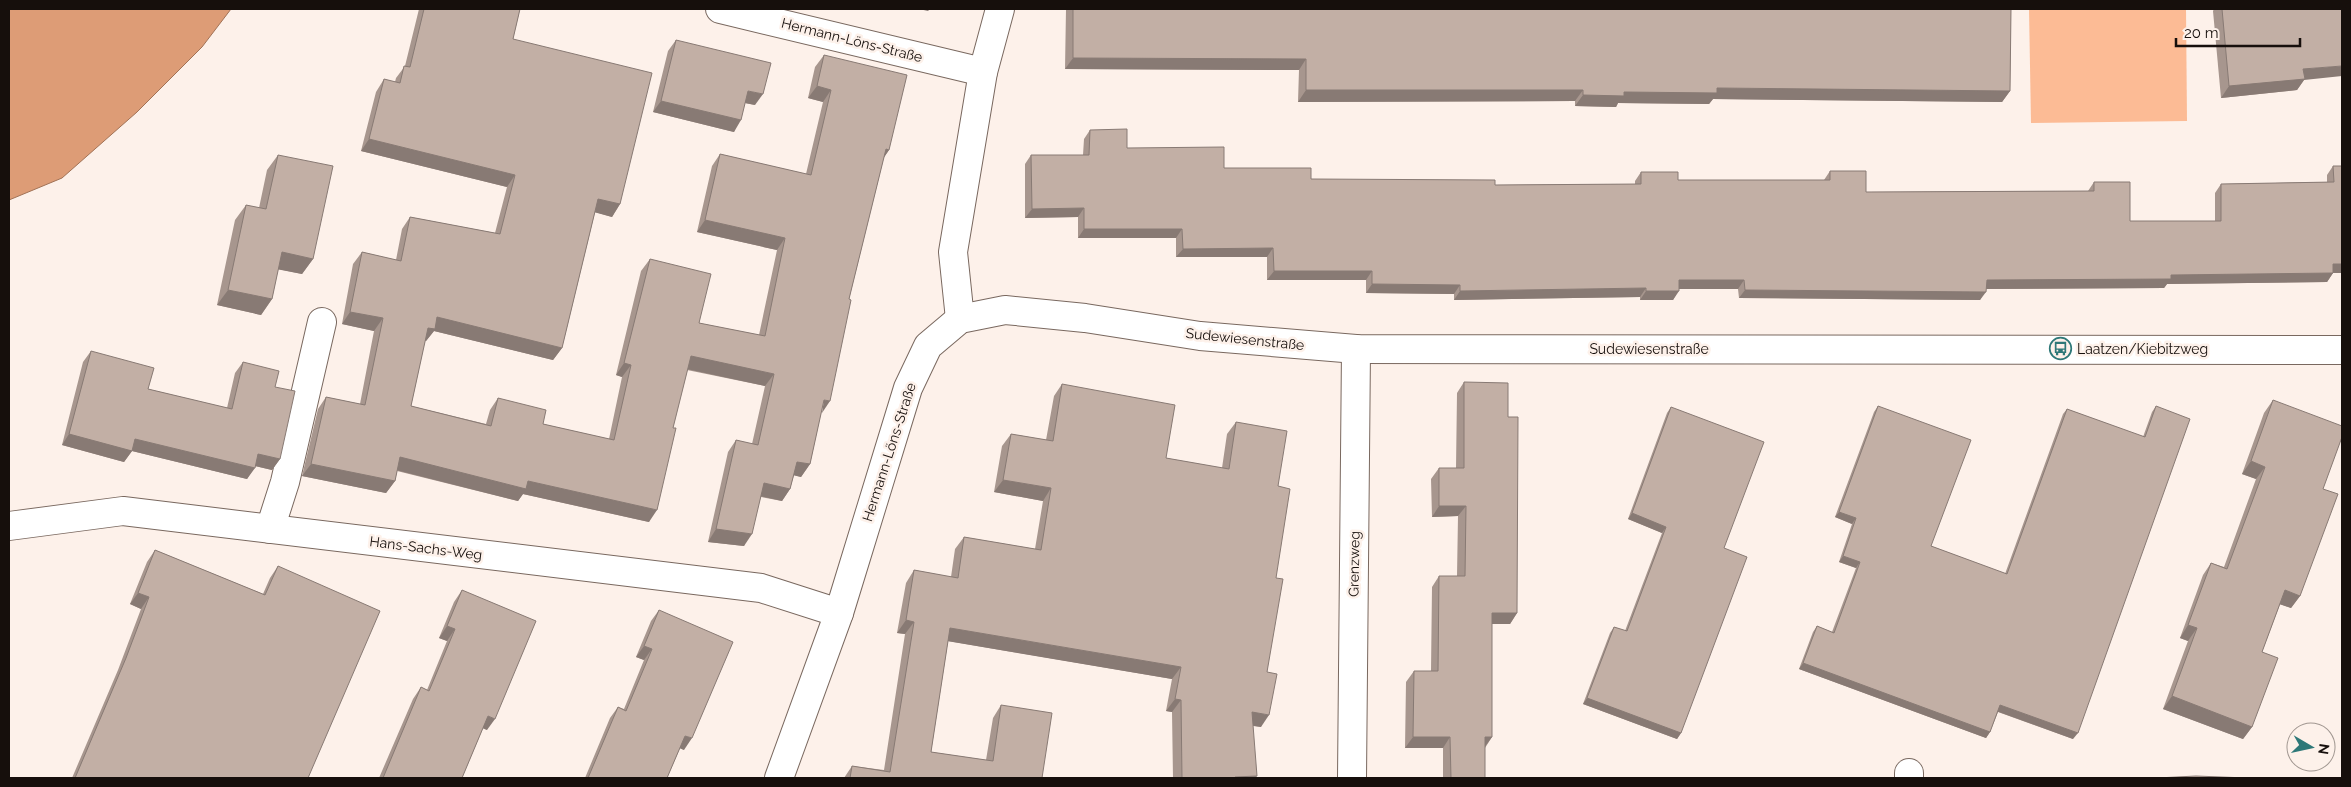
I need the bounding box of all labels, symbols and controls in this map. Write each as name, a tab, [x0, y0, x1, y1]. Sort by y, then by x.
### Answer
street label: Hermann-Löns-Straße	[780, 15, 924, 65]
scale bar	[2176, 15, 2300, 47]
text: 20 m	[2184, 24, 2219, 42]
street label: Sudewiesenstraße	[1185, 325, 1305, 353]
bus stop icon: Laatzen/Kiebitzweg	[2049, 337, 2073, 361]
street label: Sudewiesenstraße	[1589, 341, 1709, 357]
place label: Laatzen/Kiebitzweg	[2077, 341, 2208, 357]
street label: Hermann-Löns-Straße	[859, 381, 919, 523]
street label: Grenzweg	[1345, 531, 1363, 597]
street label: Hans-Sachs-Weg	[369, 533, 483, 563]
north arrow	[2286, 722, 2336, 772]
text: N	[2315, 743, 2333, 756]

